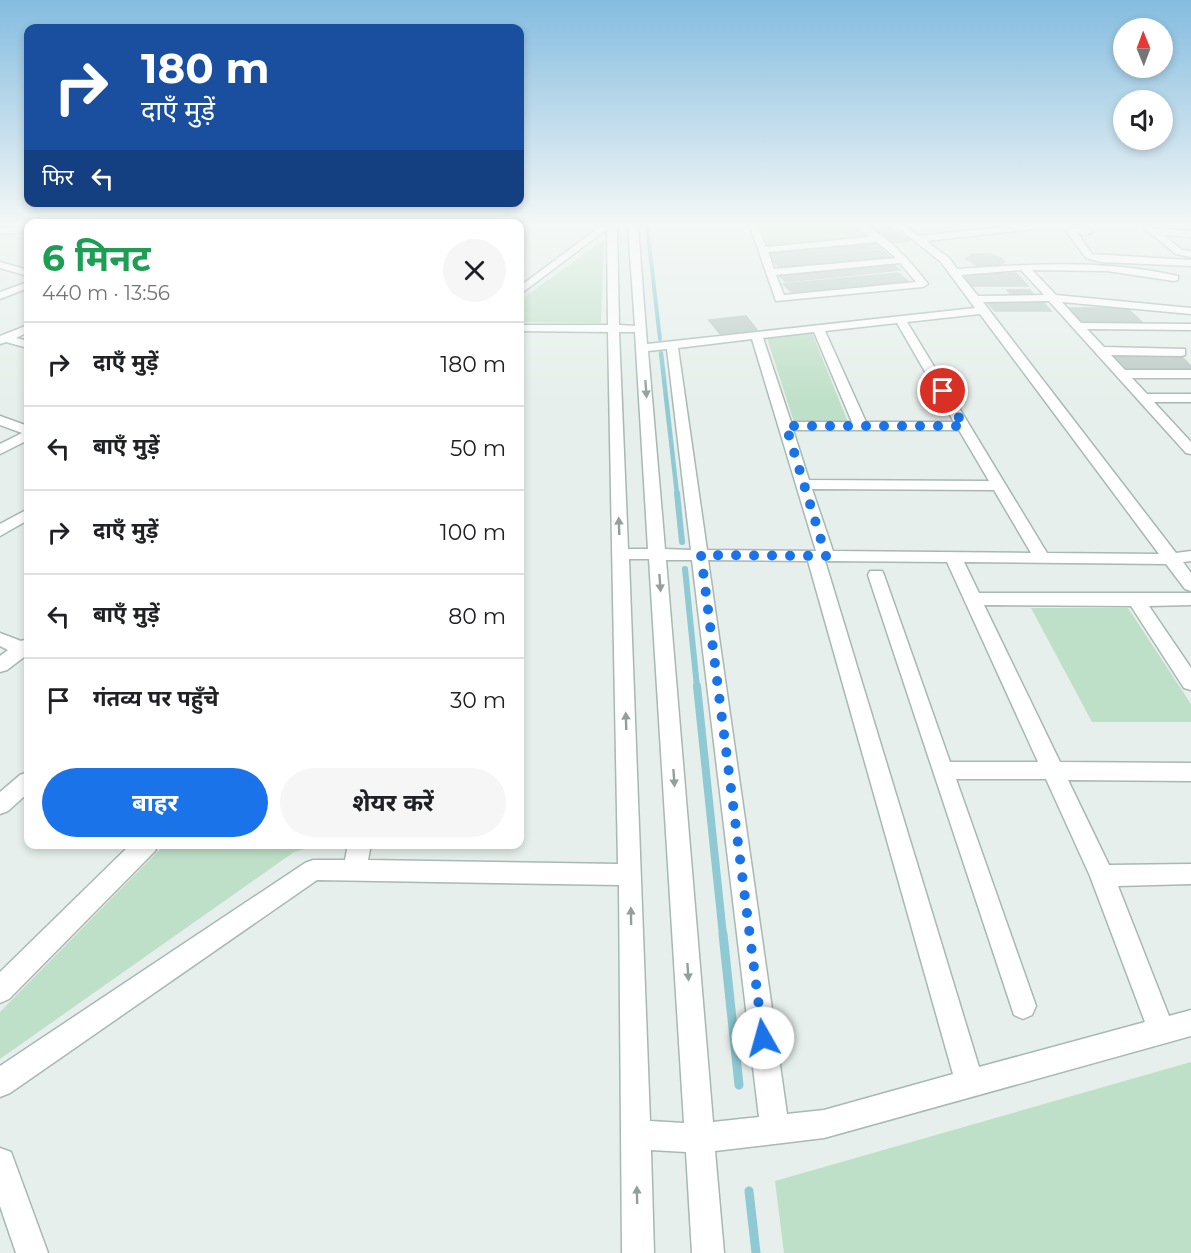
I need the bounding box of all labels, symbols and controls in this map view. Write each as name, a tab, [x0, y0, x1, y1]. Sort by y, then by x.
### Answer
north arrow	[1113, 18, 1173, 78]
map controls	[1113, 18, 1173, 150]
text: 180 m	[141, 42, 270, 94]
icon: right	[42, 48, 120, 126]
button: sound	[1113, 90, 1173, 150]
text: दाएँ मुड़ें	[141, 94, 215, 127]
icon: left	[86, 162, 119, 195]
text: फिर	[42, 164, 74, 191]
text: 6 मिनट	[42, 236, 151, 280]
button: close	[443, 239, 506, 302]
text: 440 m · 13:56	[42, 281, 170, 305]
icon: right	[42, 348, 75, 381]
text: दाएँ मुड़ें	[93, 349, 158, 376]
text: 180 m	[440, 351, 506, 378]
pin	[917, 365, 968, 416]
icon: arrive	[926, 374, 959, 407]
one-way arrow	[641, 379, 650, 398]
icon: left	[42, 432, 75, 465]
text: बाएँ मुड़ें	[93, 433, 160, 460]
text: 50 m	[450, 435, 506, 462]
icon: right	[42, 516, 75, 549]
one-way arrow	[614, 516, 624, 535]
text: दाएँ मुड़ें	[93, 517, 158, 544]
text: 100 m	[440, 519, 506, 546]
one-way arrow	[655, 574, 665, 593]
icon: left	[42, 600, 75, 633]
text: बाएँ मुड़ें	[93, 601, 160, 628]
text: 80 m	[448, 603, 506, 630]
icon: arrive	[42, 684, 75, 717]
text: गंतव्य पर पहुँचे	[93, 685, 219, 712]
text: 30 m	[450, 687, 506, 714]
one-way arrow	[621, 711, 630, 730]
button: बाहर	[42, 768, 268, 837]
button: शेयर करें	[280, 768, 506, 837]
one-way arrow	[669, 768, 679, 787]
one-way arrow	[626, 906, 636, 925]
one-way arrow	[683, 963, 693, 982]
position arrow	[731, 1006, 795, 1070]
one-way arrow	[632, 1185, 641, 1204]

